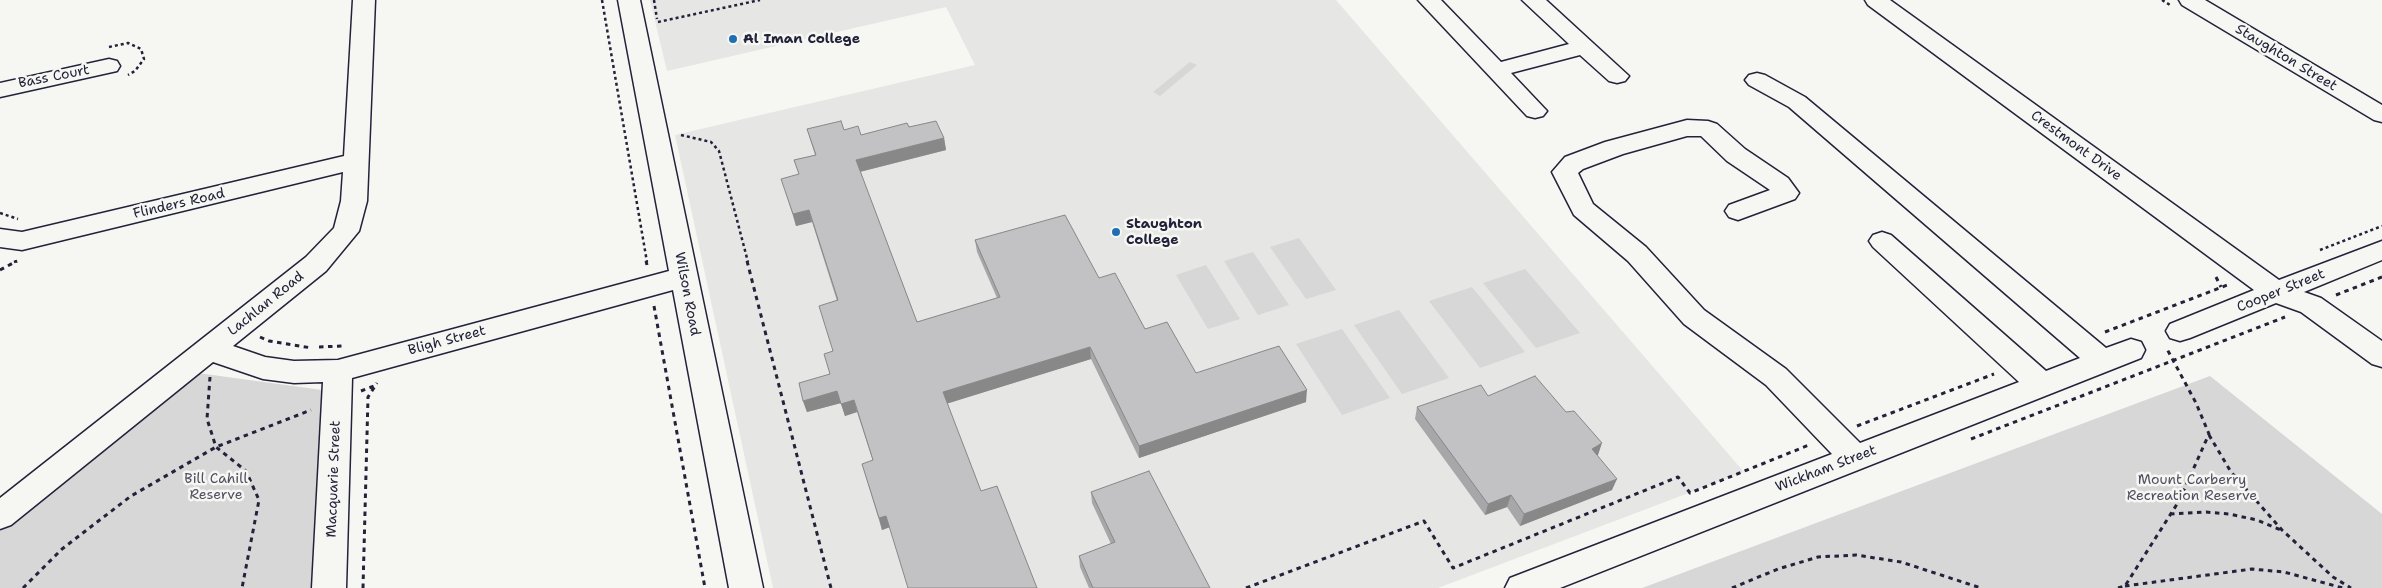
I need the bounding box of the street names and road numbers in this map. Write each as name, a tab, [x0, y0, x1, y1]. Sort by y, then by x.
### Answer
street label: Staughton Street	[2232, 21, 2340, 95]
street label: Bass Court	[17, 62, 91, 92]
street label: Crestmont Drive	[2027, 107, 2125, 185]
street label: Flinders Road	[132, 185, 226, 223]
street label: Wilson Road	[671, 251, 703, 337]
street label: Cooper Street	[2235, 266, 2327, 316]
street label: Lachlan Road	[225, 268, 307, 340]
street label: Bligh Street	[406, 323, 488, 359]
street label: Macquarie Street	[324, 420, 344, 538]
street label: Wickham Street	[1773, 442, 1879, 496]

